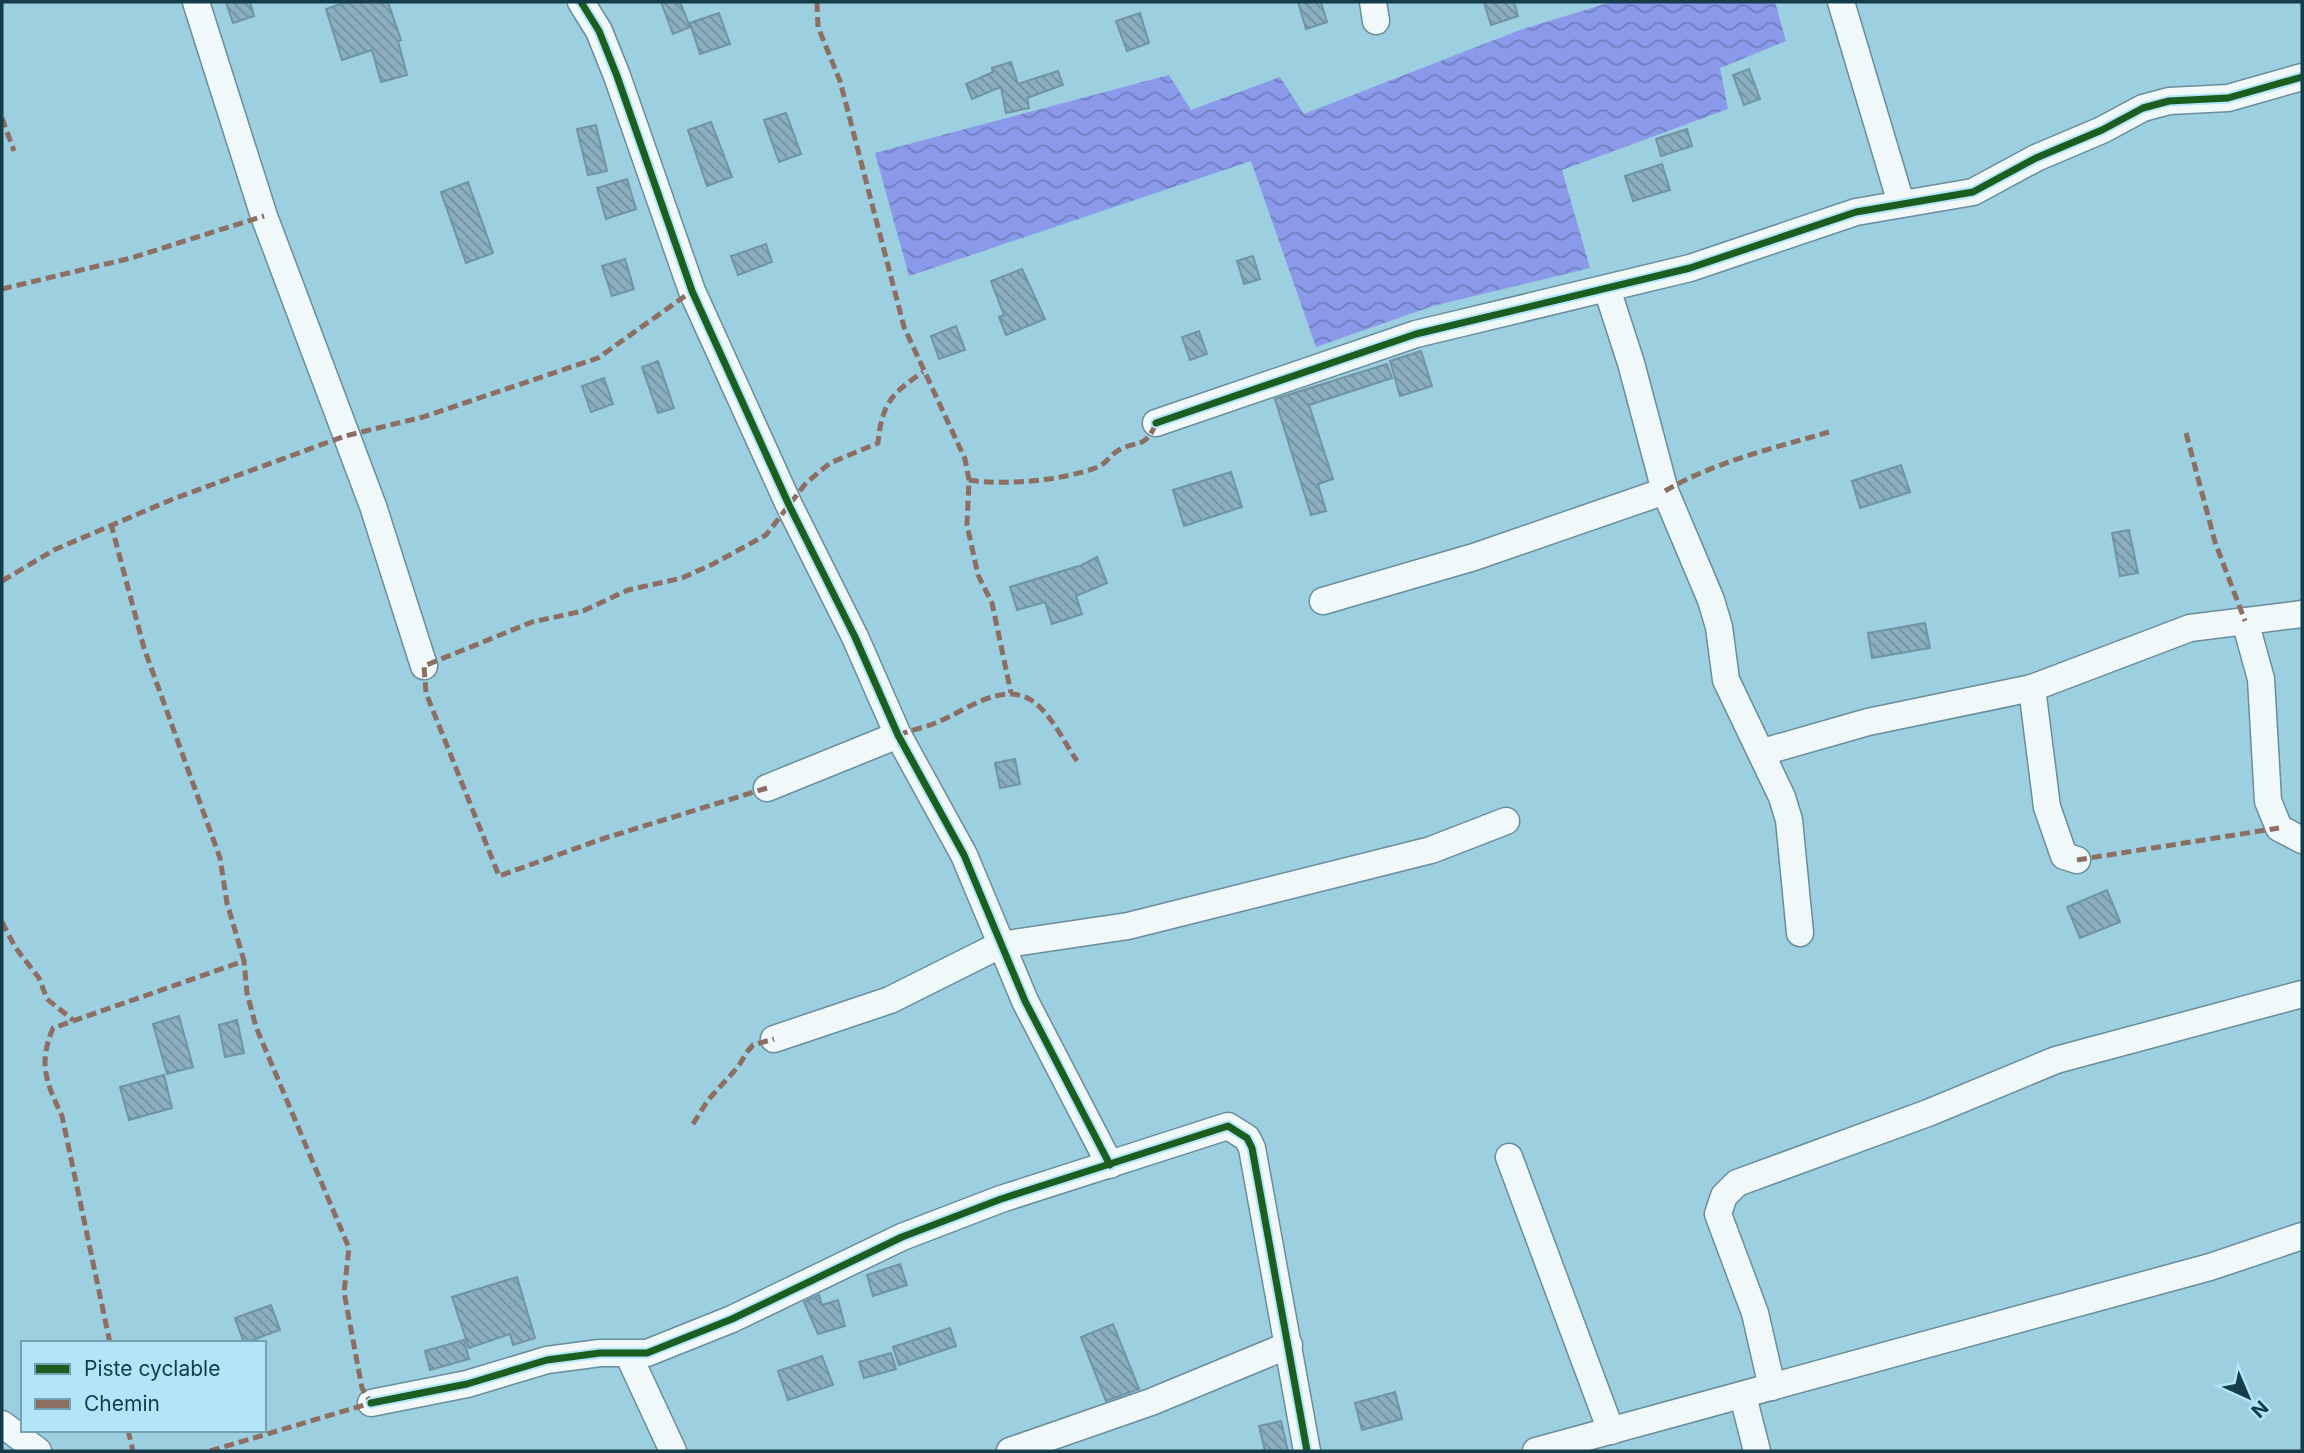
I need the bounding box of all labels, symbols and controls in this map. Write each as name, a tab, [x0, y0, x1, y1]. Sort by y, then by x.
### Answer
legend	[21, 1341, 266, 1432]
text: Piste cyclable	[84, 1356, 220, 1381]
north arrow	[2213, 1362, 2283, 1432]
text: Chemin	[84, 1391, 160, 1416]
text: N	[2246, 1396, 2273, 1422]

